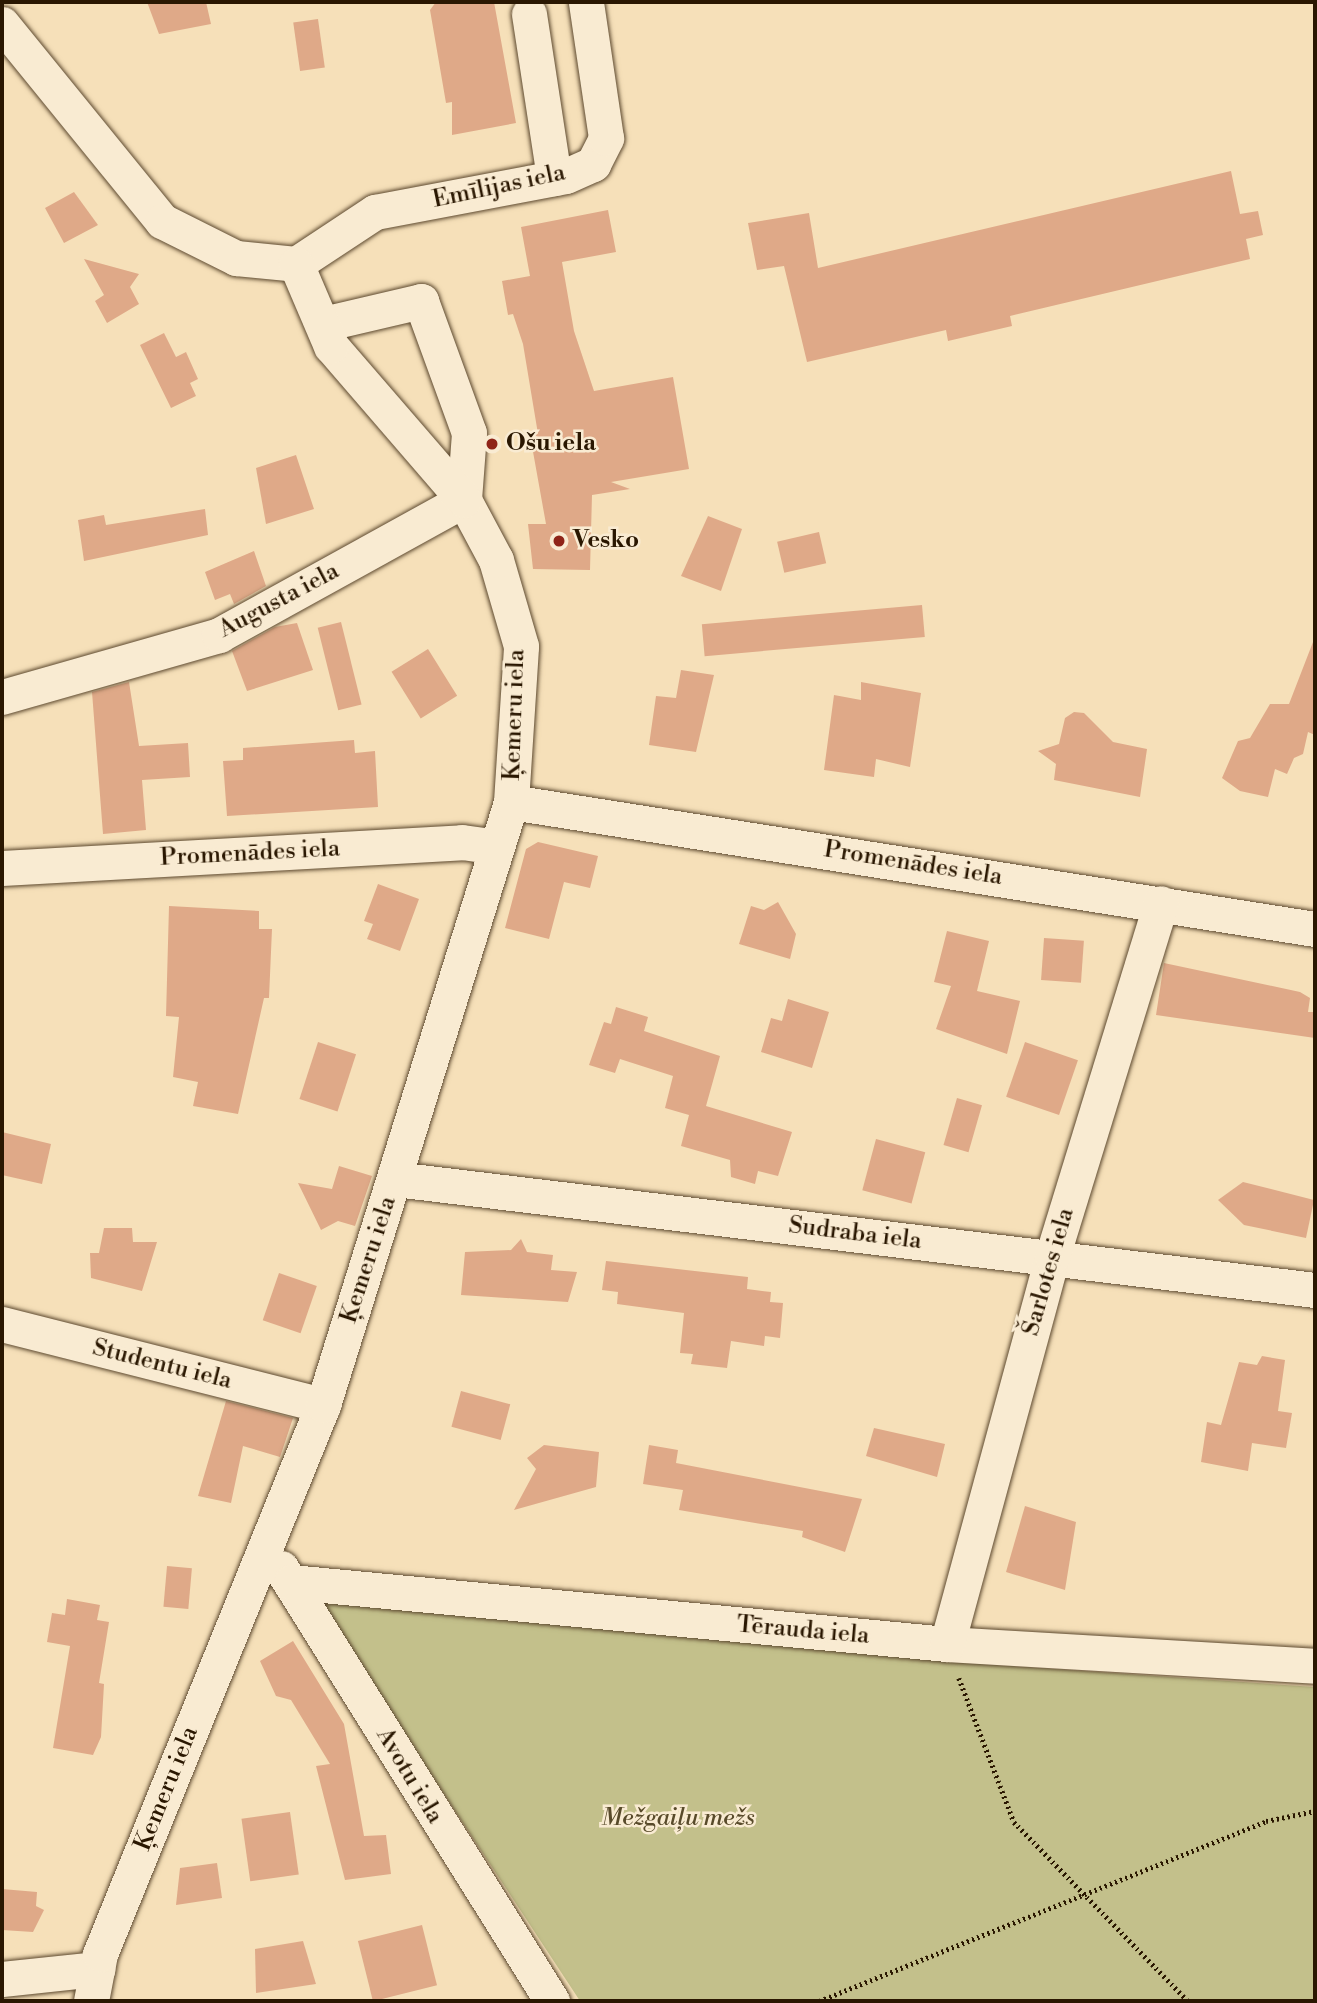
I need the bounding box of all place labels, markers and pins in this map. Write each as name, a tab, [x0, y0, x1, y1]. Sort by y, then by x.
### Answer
place label: Ošu iela	[506, 430, 596, 458]
marker: Ošu iela	[484, 436, 500, 452]
place label: Vesko	[573, 527, 639, 555]
marker: Vesko	[551, 533, 567, 549]

